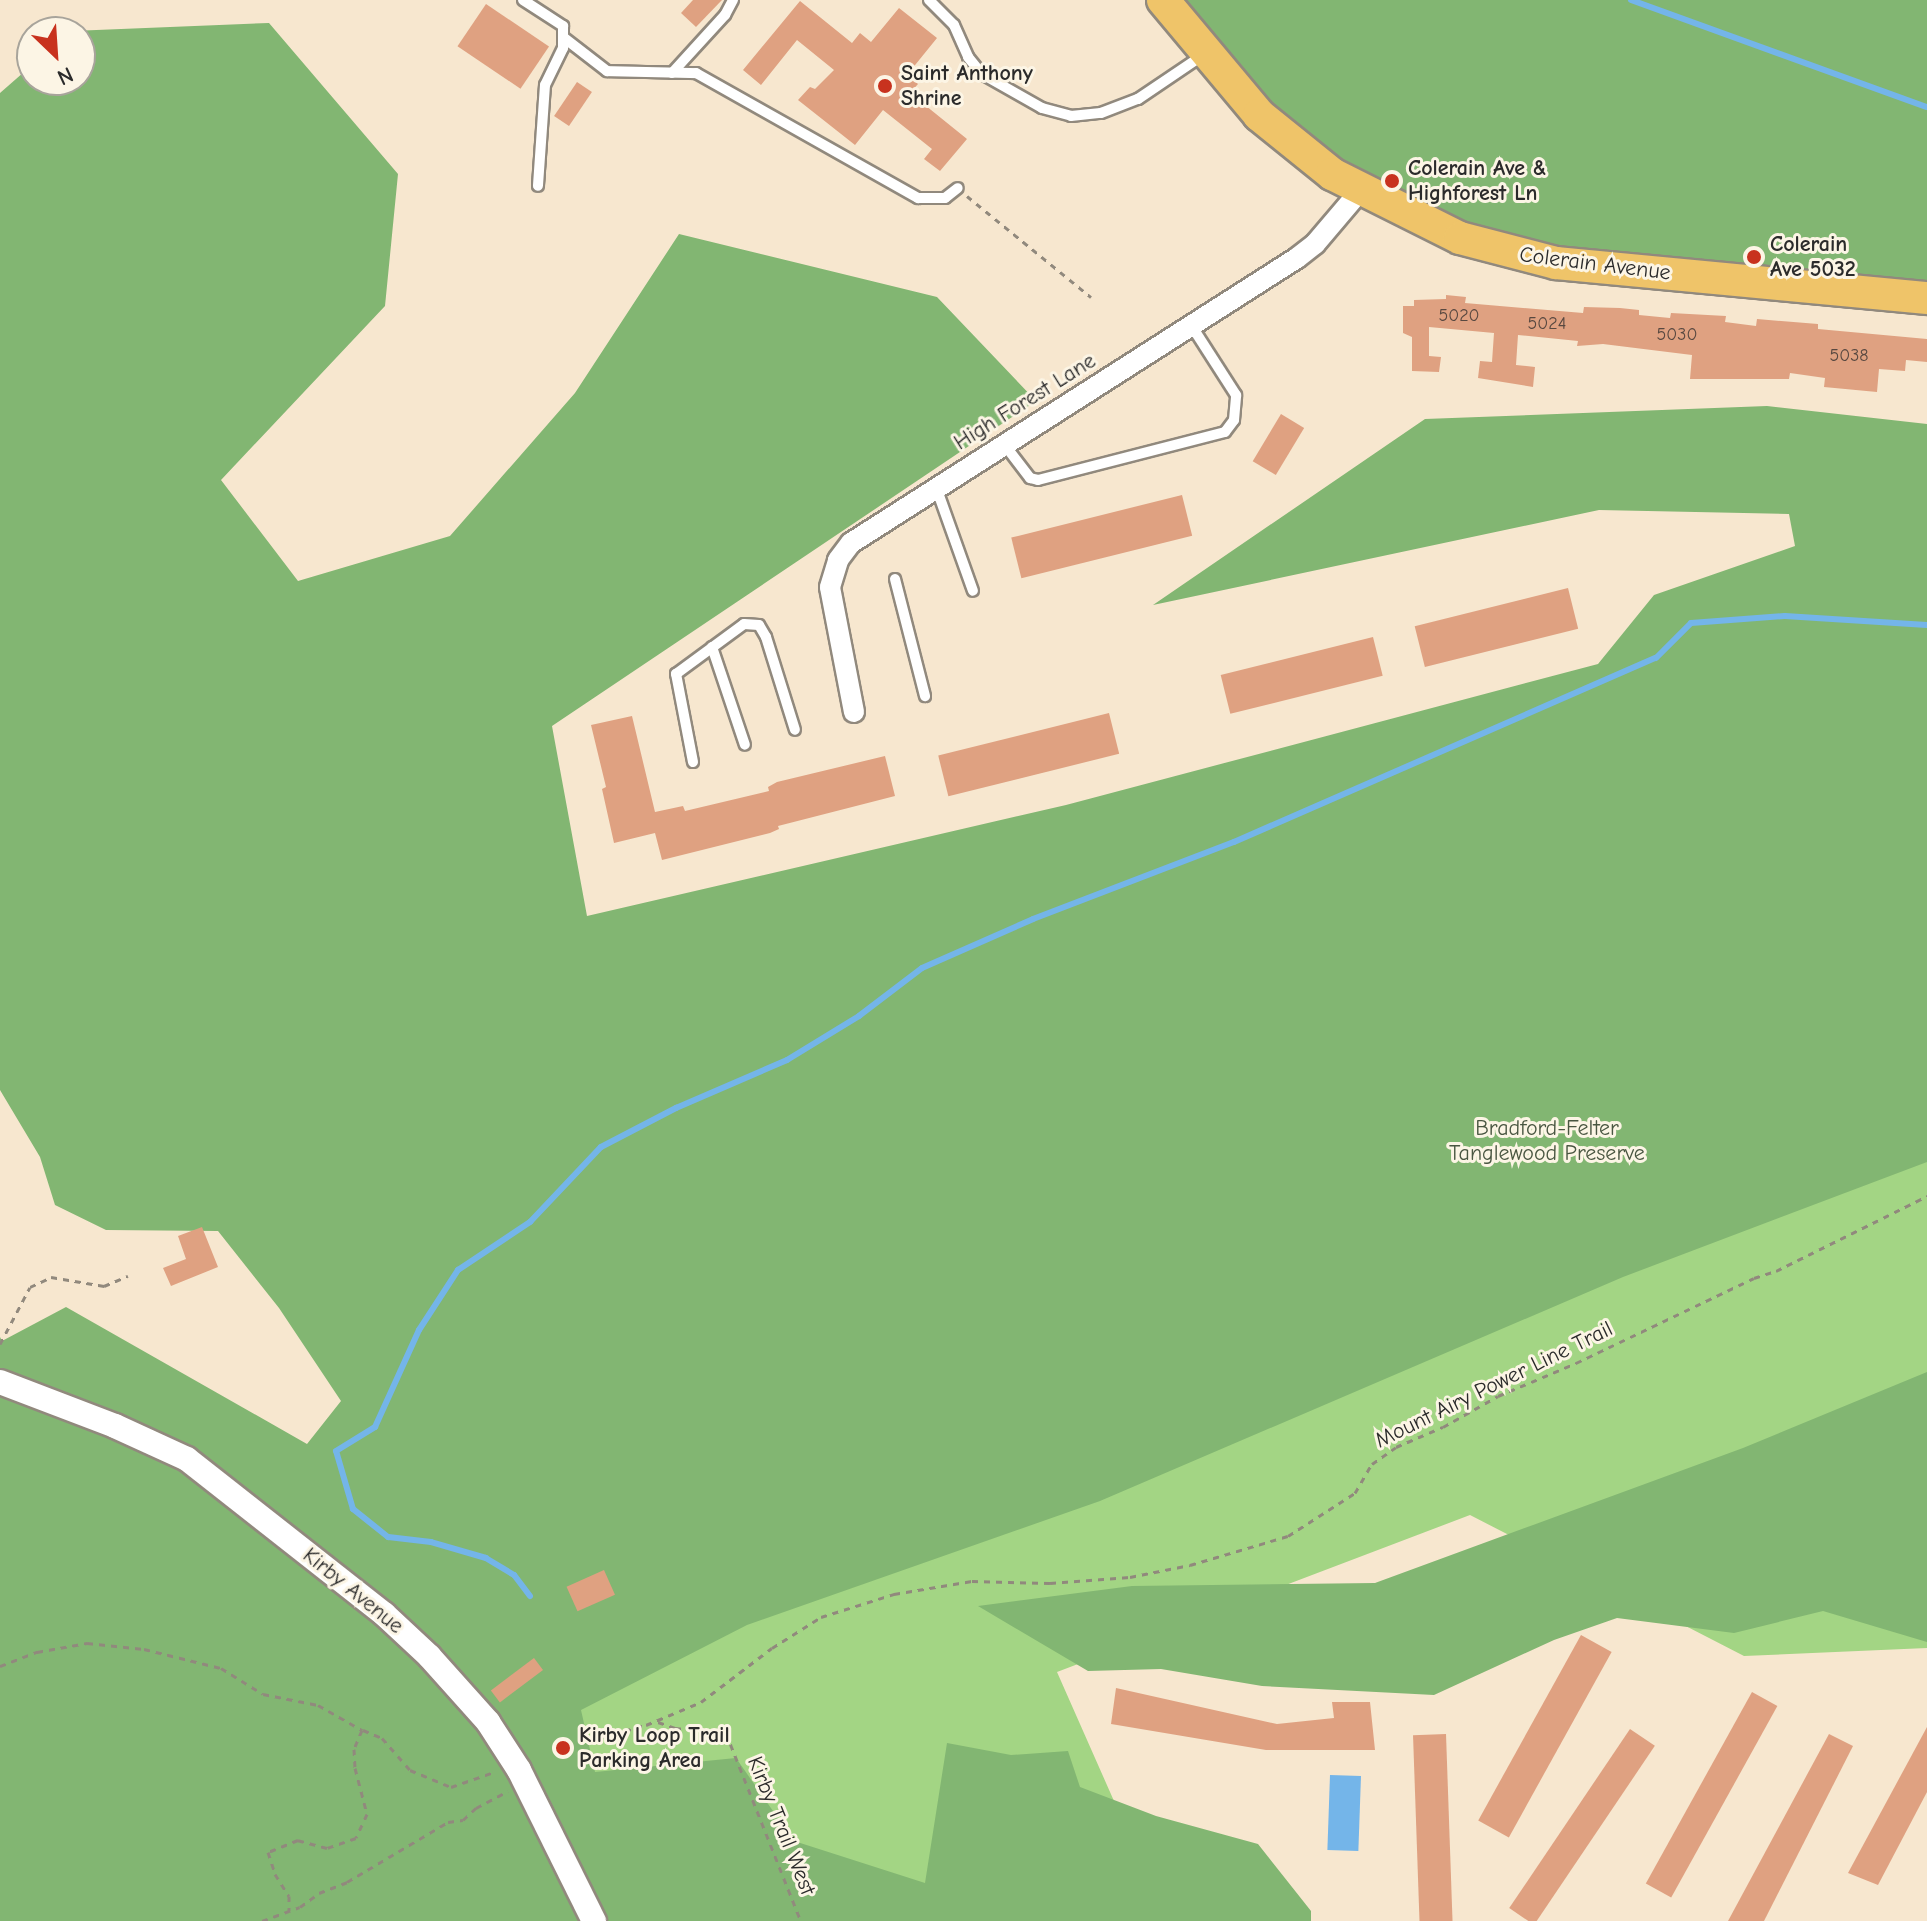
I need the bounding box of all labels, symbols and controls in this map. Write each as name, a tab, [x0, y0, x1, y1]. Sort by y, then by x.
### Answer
north arrow	[16, 16, 96, 96]
place label: Saint Anthony Shrine	[901, 60, 1033, 112]
text: N	[53, 61, 77, 91]
marker: Saint Anthony Shrine	[876, 77, 894, 95]
place label: Colerain Ave & Highforest Ln	[1408, 155, 1547, 206]
marker: Colerain Ave & Highforest Ln	[1383, 172, 1401, 190]
place label: Colerain Ave 5032	[1770, 231, 1856, 282]
street label: Colerain Avenue	[1518, 242, 1672, 286]
marker: Colerain Ave 5032	[1745, 248, 1763, 266]
house number: 5020	[1438, 305, 1480, 327]
house number: 5024	[1528, 313, 1566, 335]
house number: 5030	[1657, 324, 1697, 346]
house number: 5038	[1829, 345, 1869, 367]
street label: High Forest Lane	[949, 348, 1101, 456]
park label: Bradford-Felter Tanglewood Preserve	[1449, 1115, 1645, 1166]
street label: Mount Airy Power Line Trail	[1371, 1316, 1617, 1454]
street label: Kirby Avenue	[297, 1542, 409, 1640]
place label: Kirby Loop Trail Parking Area	[579, 1722, 730, 1774]
marker: Kirby Loop Trail Parking Area	[554, 1739, 572, 1757]
street label: Kirby Trail West	[741, 1753, 821, 1899]

